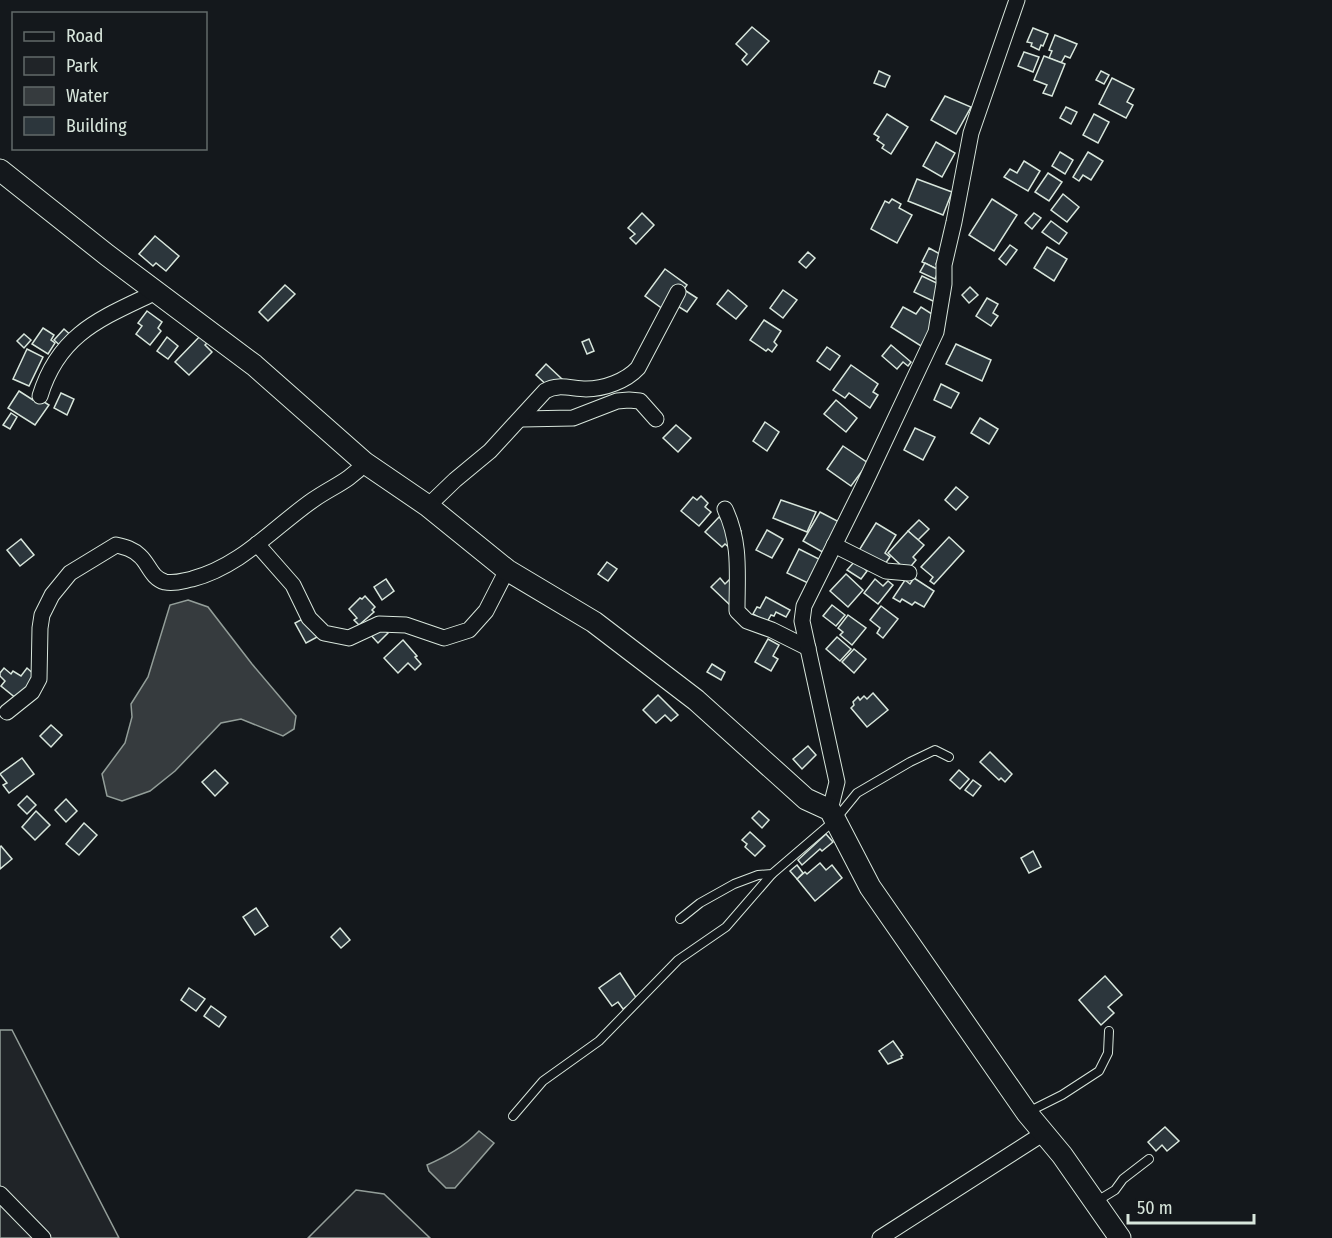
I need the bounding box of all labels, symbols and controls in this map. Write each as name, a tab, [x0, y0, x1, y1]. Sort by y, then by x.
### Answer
legend	[12, 12, 207, 150]
text: Road	[66, 25, 103, 47]
text: Park	[66, 55, 99, 77]
text: Water	[66, 85, 109, 107]
text: Building	[66, 115, 127, 137]
scale bar	[1128, 1187, 1254, 1225]
text: 50 m	[1137, 1197, 1173, 1219]

